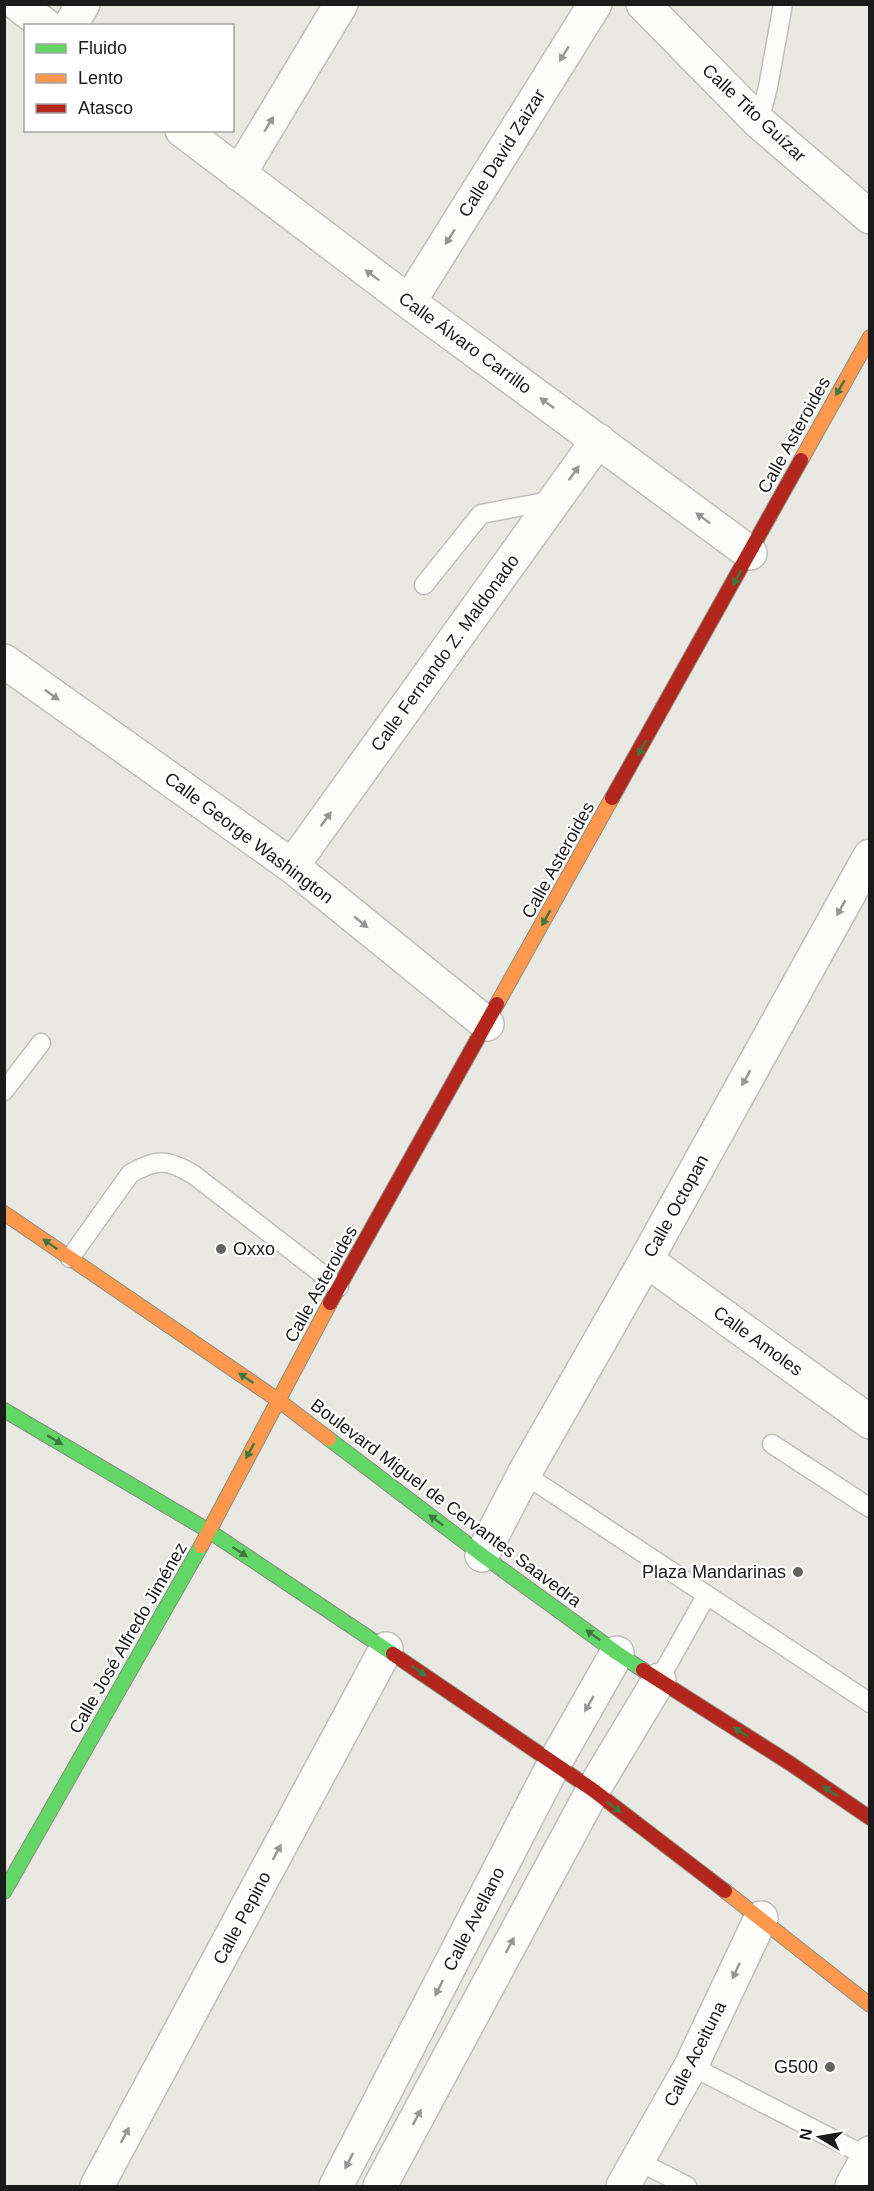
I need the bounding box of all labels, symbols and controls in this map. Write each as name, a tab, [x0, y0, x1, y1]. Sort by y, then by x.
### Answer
legend	[24, 24, 234, 132]
text: Fluido	[78, 38, 127, 58]
one-way arrow	[559, 46, 570, 62]
street label: Calle Tito Guízar	[698, 60, 810, 166]
text: Lento	[78, 68, 123, 88]
street label: Calle David Zaizar	[455, 85, 549, 221]
text: Atasco	[78, 98, 133, 118]
one-way arrow	[264, 116, 275, 132]
one-way arrow	[444, 229, 455, 245]
one-way arrow	[365, 269, 380, 281]
street label: Calle Álvaro Carrillo	[395, 288, 535, 398]
street label: Calle Asteroides	[754, 373, 834, 497]
one-way arrow	[835, 380, 845, 397]
one-way arrow	[539, 397, 554, 409]
one-way arrow	[568, 465, 580, 481]
one-way arrow	[696, 513, 711, 525]
street label: Calle Fernando Z. Maldonado	[367, 551, 523, 755]
one-way arrow	[732, 569, 742, 586]
one-way arrow	[44, 689, 60, 701]
one-way arrow	[636, 740, 647, 756]
street label: Calle George Washington	[161, 768, 337, 908]
street label: Calle Asteroides	[518, 798, 598, 922]
one-way arrow	[320, 811, 332, 827]
one-way arrow	[836, 899, 846, 916]
one-way arrow	[541, 910, 552, 926]
one-way arrow	[353, 916, 369, 929]
one-way arrow	[741, 1070, 752, 1086]
street label: Calle Octopan	[640, 1151, 712, 1261]
street label: Calle Asteroides	[281, 1222, 361, 1346]
one-way arrow	[43, 1238, 59, 1250]
place label: Oxxo	[233, 1239, 275, 1259]
marker: Oxxo	[214, 1242, 228, 1256]
street label: Calle Amoles	[710, 1302, 806, 1380]
one-way arrow	[238, 1373, 254, 1384]
street label: Boulevard Miguel de Cervantes Saavedra	[307, 1395, 586, 1612]
one-way arrow	[47, 1435, 64, 1445]
one-way arrow	[245, 1443, 255, 1460]
one-way arrow	[428, 1514, 444, 1526]
street label: Calle José Alfredo Jiménez	[65, 1539, 191, 1737]
one-way arrow	[231, 1546, 247, 1558]
place label: Plaza Mandarinas	[642, 1562, 786, 1582]
marker: Plaza Mandarinas	[791, 1565, 805, 1579]
one-way arrow	[586, 1629, 602, 1641]
one-way arrow	[411, 1665, 427, 1677]
one-way arrow	[583, 1696, 594, 1712]
one-way arrow	[733, 1727, 749, 1738]
one-way arrow	[822, 1785, 838, 1796]
one-way arrow	[606, 1800, 622, 1813]
one-way arrow	[272, 1843, 282, 1860]
street label: Calle Avellano	[439, 1864, 509, 1974]
street label: Calle Pepino	[209, 1868, 275, 1968]
one-way arrow	[505, 1936, 515, 1953]
one-way arrow	[732, 1962, 741, 1979]
one-way arrow	[434, 1979, 443, 1996]
street label: Calle Aceituna	[660, 1997, 730, 2110]
place label: G500	[774, 2057, 818, 2077]
marker: G500	[823, 2060, 837, 2074]
north arrow	[790, 2107, 850, 2167]
one-way arrow	[412, 2108, 422, 2125]
one-way arrow	[120, 2126, 130, 2143]
text: N	[796, 2127, 815, 2142]
one-way arrow	[344, 2152, 354, 2169]

